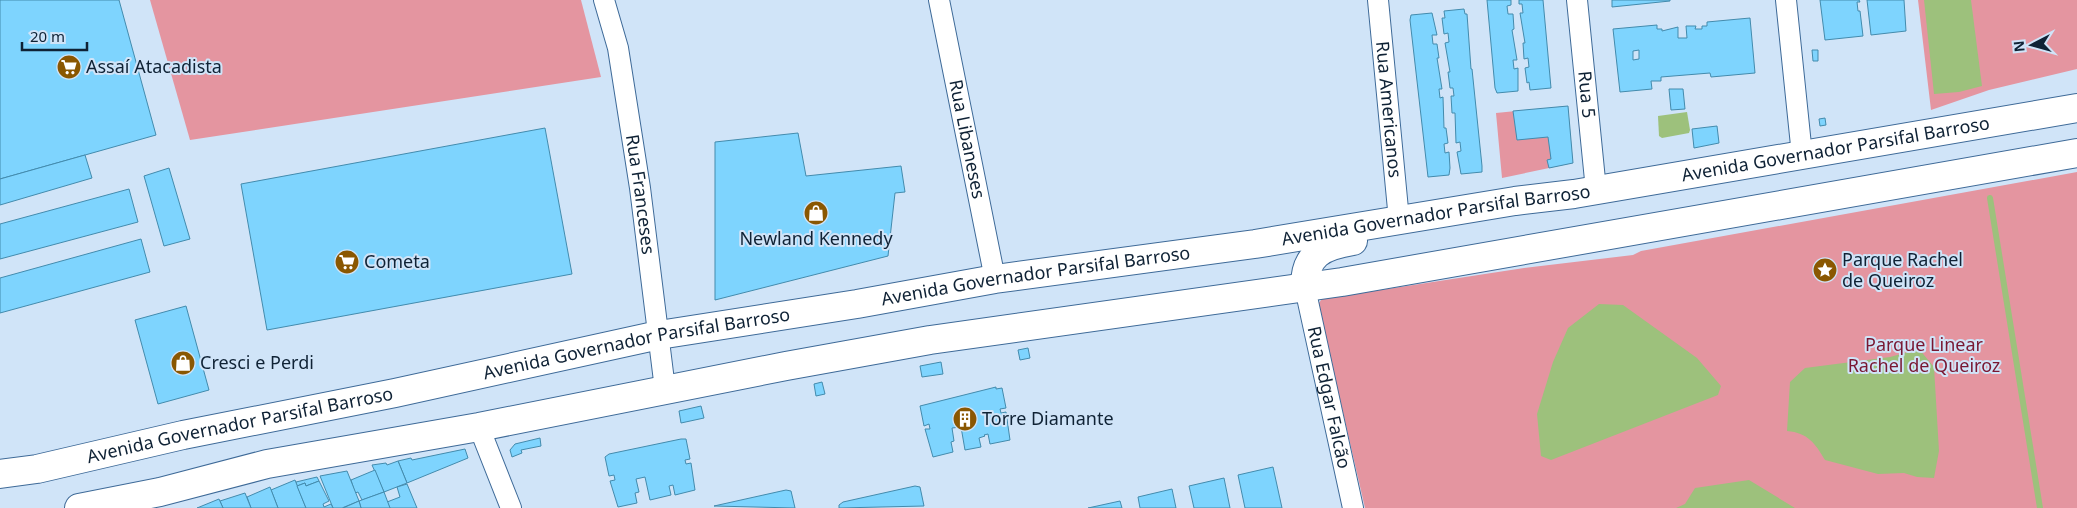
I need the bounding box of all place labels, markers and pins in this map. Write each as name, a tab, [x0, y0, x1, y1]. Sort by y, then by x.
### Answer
supermarket icon: Assaí Atacadista	[56, 54, 82, 80]
place label: Assaí Atacadista	[86, 54, 222, 78]
shop icon: Newland Kennedy	[803, 200, 829, 226]
place label: Newland Kennedy	[739, 226, 893, 250]
place label: Parque Rachel de Queiroz	[1842, 247, 1963, 292]
supermarket icon: Cometa	[334, 249, 360, 275]
place label: Cometa	[364, 249, 430, 273]
place icon: Parque Rachel de Queiroz	[1812, 257, 1838, 283]
shop icon: Cresci e Perdi	[170, 350, 196, 376]
place label: Cresci e Perdi	[200, 350, 314, 374]
building icon: Torre Diamante	[952, 406, 978, 432]
place label: Torre Diamante	[982, 406, 1114, 430]

